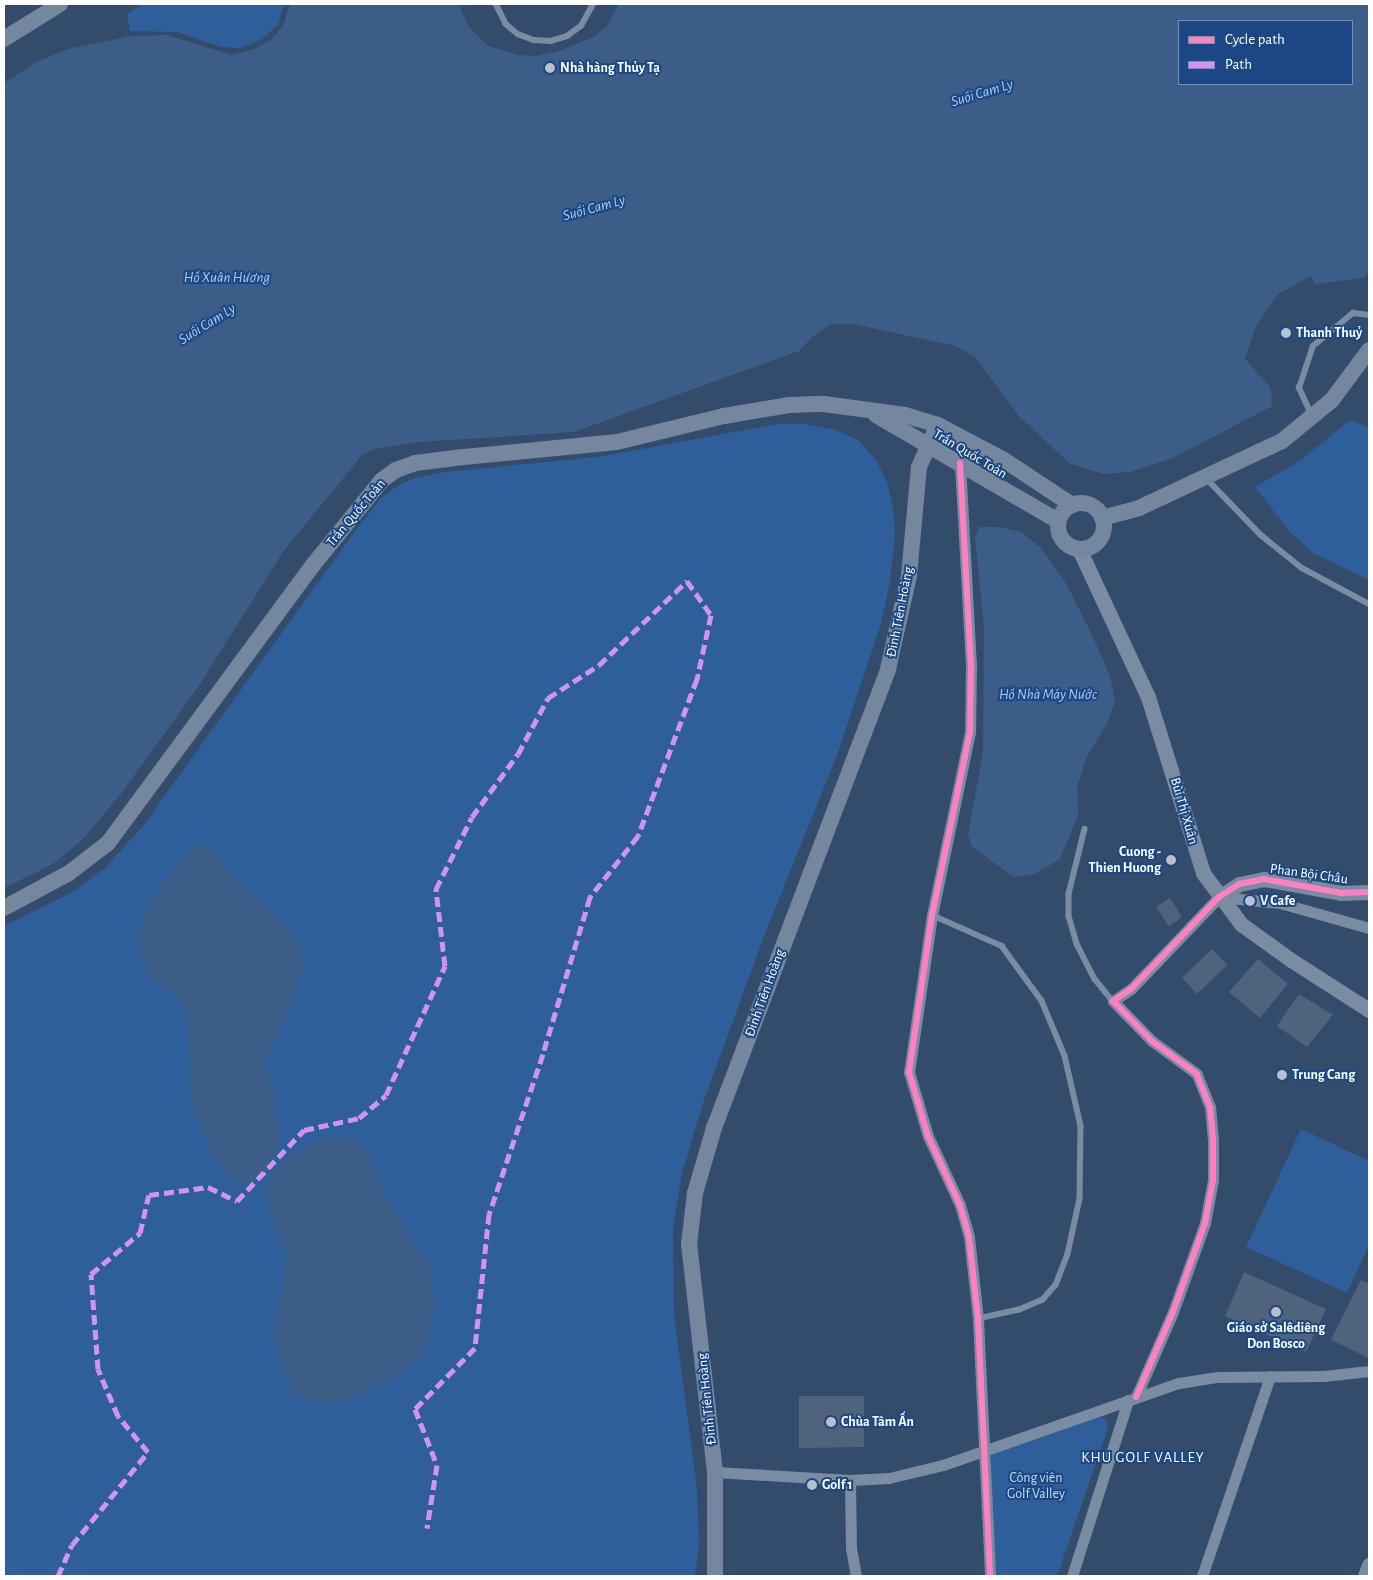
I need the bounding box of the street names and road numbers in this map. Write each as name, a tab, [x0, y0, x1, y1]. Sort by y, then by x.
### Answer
street label: Trần Quốc Toản	[930, 425, 1010, 483]
street label: Trần Quốc Toản	[323, 476, 389, 550]
street label: Đinh Tiên Hoàng	[883, 565, 917, 659]
street label: Bùi Thị Xuân	[1166, 776, 1202, 846]
street label: Phan Bội Châu	[1269, 860, 1349, 888]
street label: Đinh Tiên Hoàng	[741, 947, 789, 1039]
street label: Đinh Tiên Hoàng	[694, 1352, 720, 1446]

